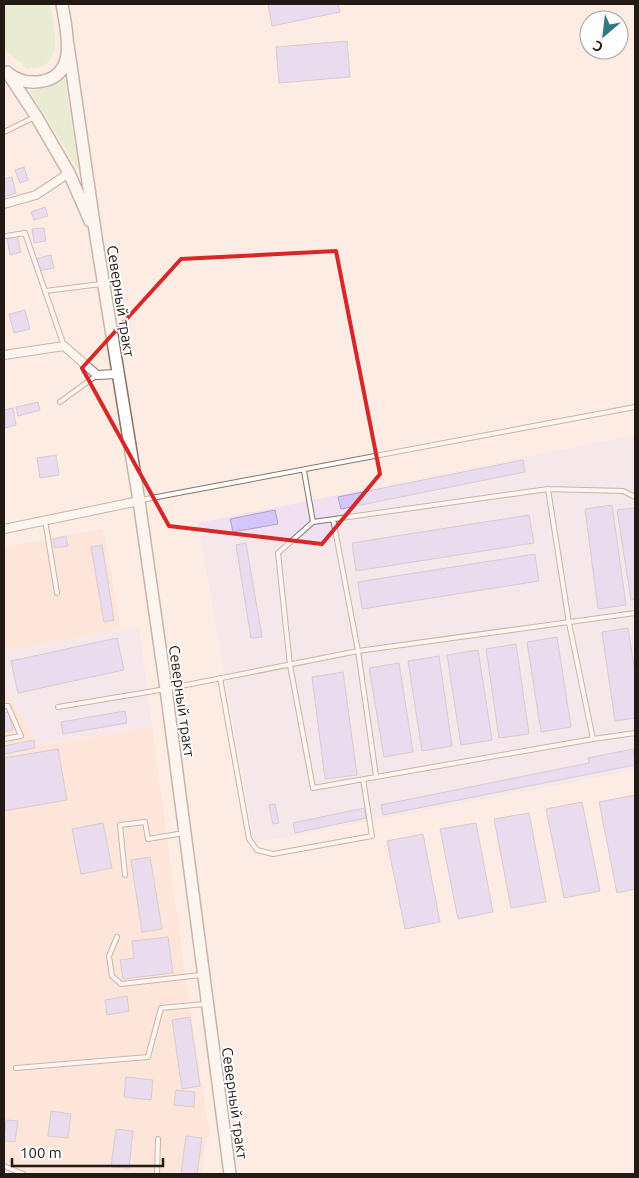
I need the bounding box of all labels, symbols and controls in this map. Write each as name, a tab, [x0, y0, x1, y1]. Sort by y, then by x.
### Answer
north arrow	[579, 10, 629, 60]
text: С	[590, 37, 606, 56]
street label: Северный тракт	[104, 244, 138, 358]
street label: Северный тракт	[166, 644, 198, 758]
street label: Северный тракт	[219, 1046, 251, 1160]
scale bar	[12, 1136, 164, 1168]
text: 100 m	[20, 1144, 62, 1161]

